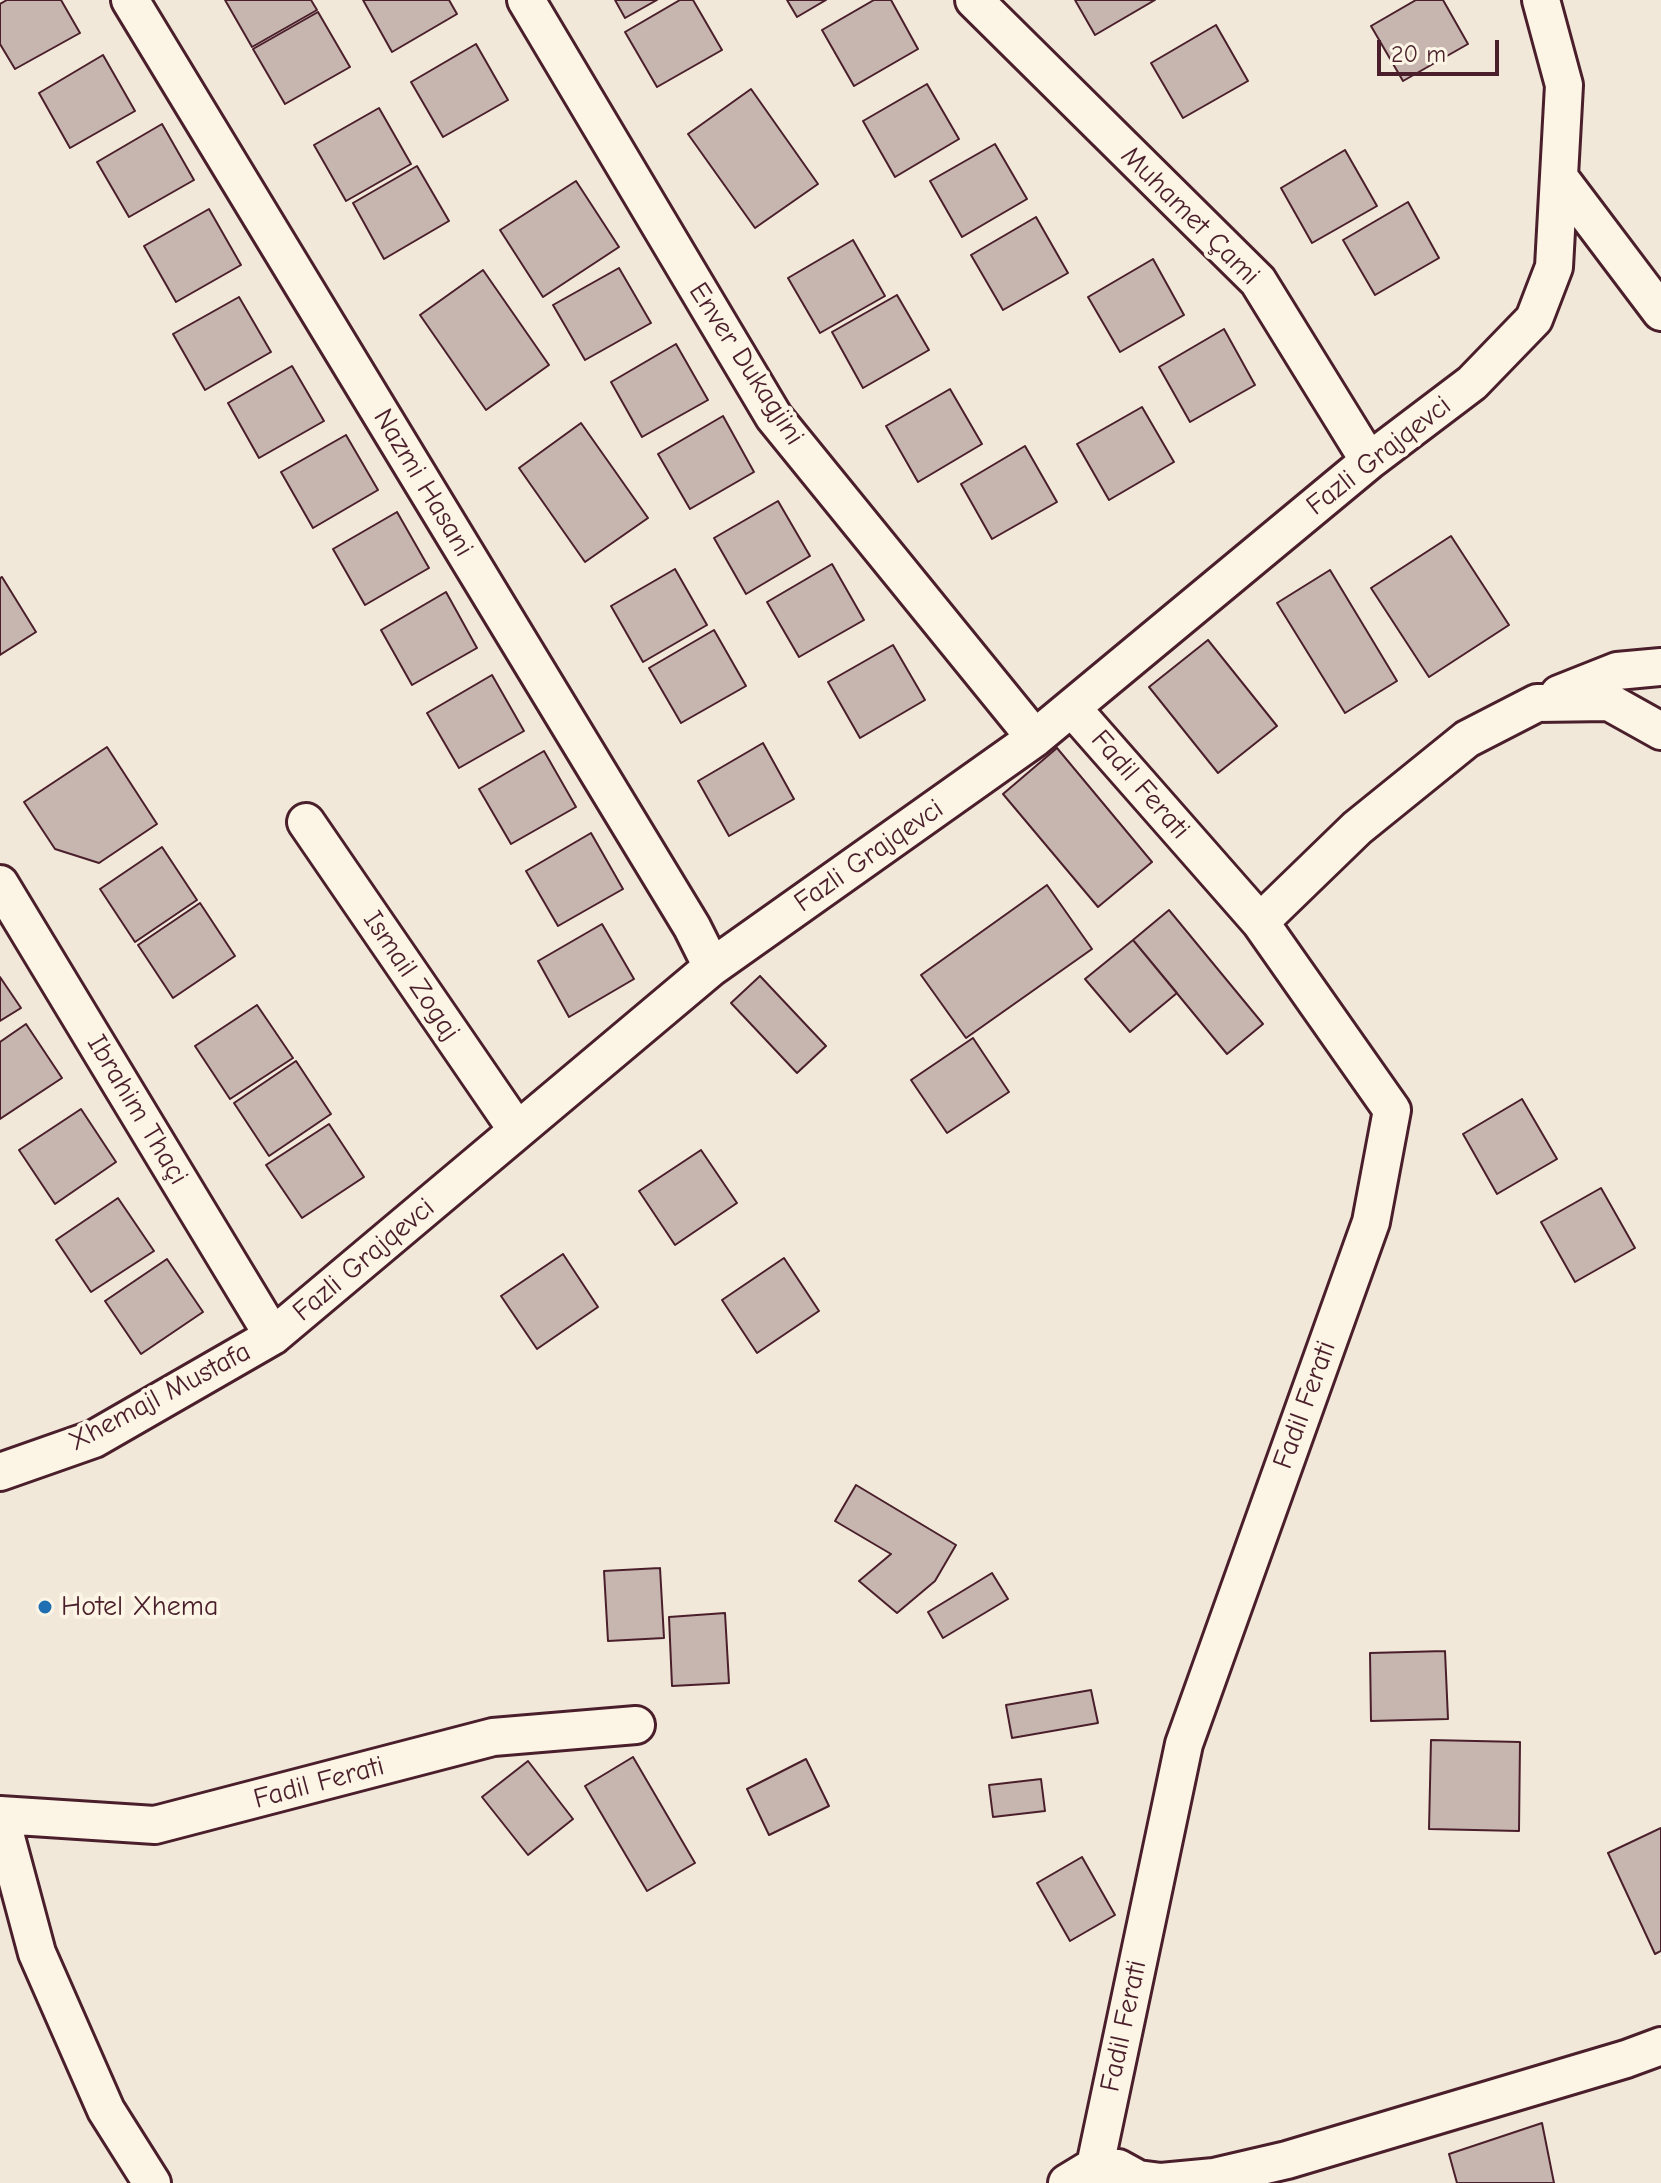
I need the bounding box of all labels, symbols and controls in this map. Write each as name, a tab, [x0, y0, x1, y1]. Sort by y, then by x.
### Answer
scale bar	[1381, 24, 1503, 74]
text: 20 m	[1391, 40, 1446, 68]
street label: Muhamet Çami	[1113, 139, 1267, 293]
street label: Enver Dukagjini	[681, 276, 811, 452]
street label: Fazli Grajqevci	[1300, 389, 1458, 523]
street label: Nazmi Hasani	[366, 403, 480, 563]
street label: Fadil Ferati	[1083, 724, 1197, 846]
street label: Fazli Grajqevci	[788, 792, 950, 920]
street label: Ismail Zogaj	[355, 905, 467, 1047]
street label: Ibrahim Thaçi	[79, 1029, 195, 1191]
street label: Fazli Grajqevci	[286, 1191, 442, 1329]
street label: Xhemajl Mustafa	[63, 1335, 257, 1459]
street label: Fadil Ferati	[1266, 1336, 1344, 1474]
place label: Hotel Xhema	[61, 1590, 218, 1624]
marker: Hotel Xhema	[36, 1598, 54, 1616]
street label: Fadil Ferati	[250, 1749, 388, 1817]
street label: Fadil Ferati	[1094, 1957, 1154, 2095]

